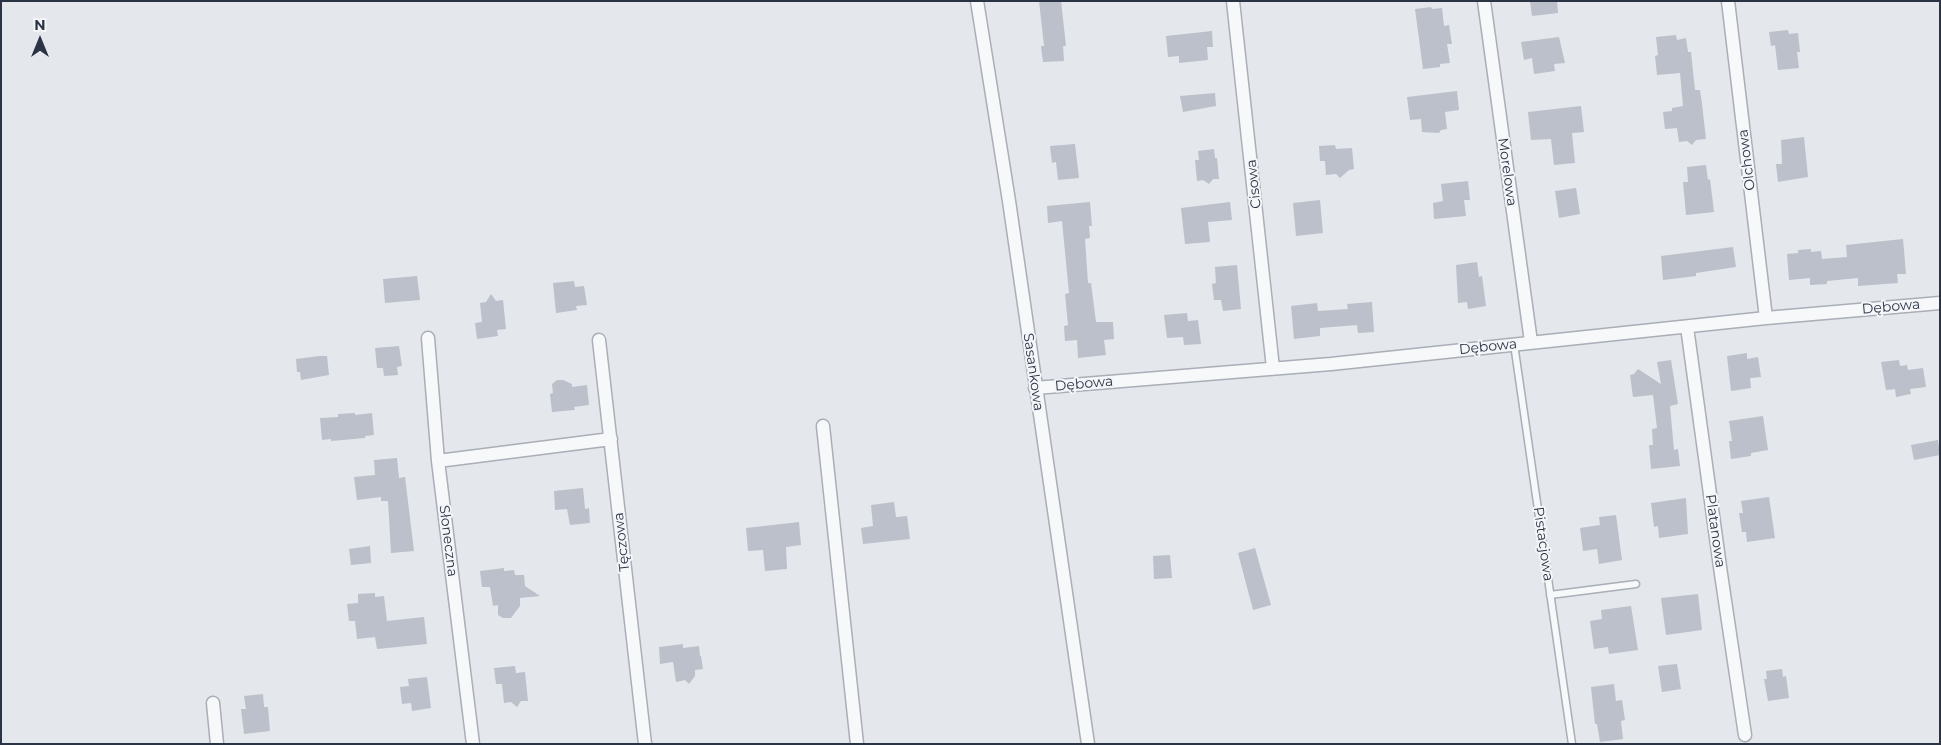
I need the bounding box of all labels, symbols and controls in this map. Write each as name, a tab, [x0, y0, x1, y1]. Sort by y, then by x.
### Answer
north arrow	[15, 15, 65, 65]
text: N	[34, 16, 46, 34]
street label: Olchowa	[1735, 128, 1759, 192]
street label: Morelowa	[1494, 137, 1520, 207]
street label: Cisowa	[1243, 159, 1265, 209]
street label: Dębowa	[1861, 296, 1921, 318]
street label: Sasankowa	[1019, 332, 1047, 412]
street label: Dębowa	[1458, 336, 1518, 358]
street label: Dębowa	[1054, 373, 1114, 395]
street label: Platanowa	[1702, 493, 1728, 569]
street label: Słoneczna	[435, 504, 461, 578]
street label: Pistacjowa	[1529, 506, 1557, 582]
street label: Tęczowa	[611, 512, 633, 572]

